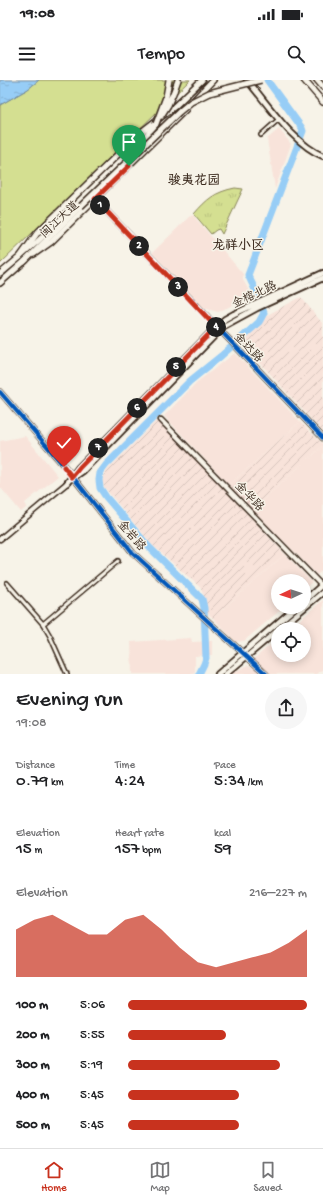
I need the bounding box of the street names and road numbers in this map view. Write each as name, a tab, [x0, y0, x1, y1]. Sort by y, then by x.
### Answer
street label: 闽江大道	[37, 198, 83, 242]
street label: 金榕北路	[229, 278, 280, 312]
street label: 金达路	[230, 330, 266, 366]
street label: 金华路	[231, 479, 267, 515]
street label: 金岩路	[113, 517, 148, 554]

